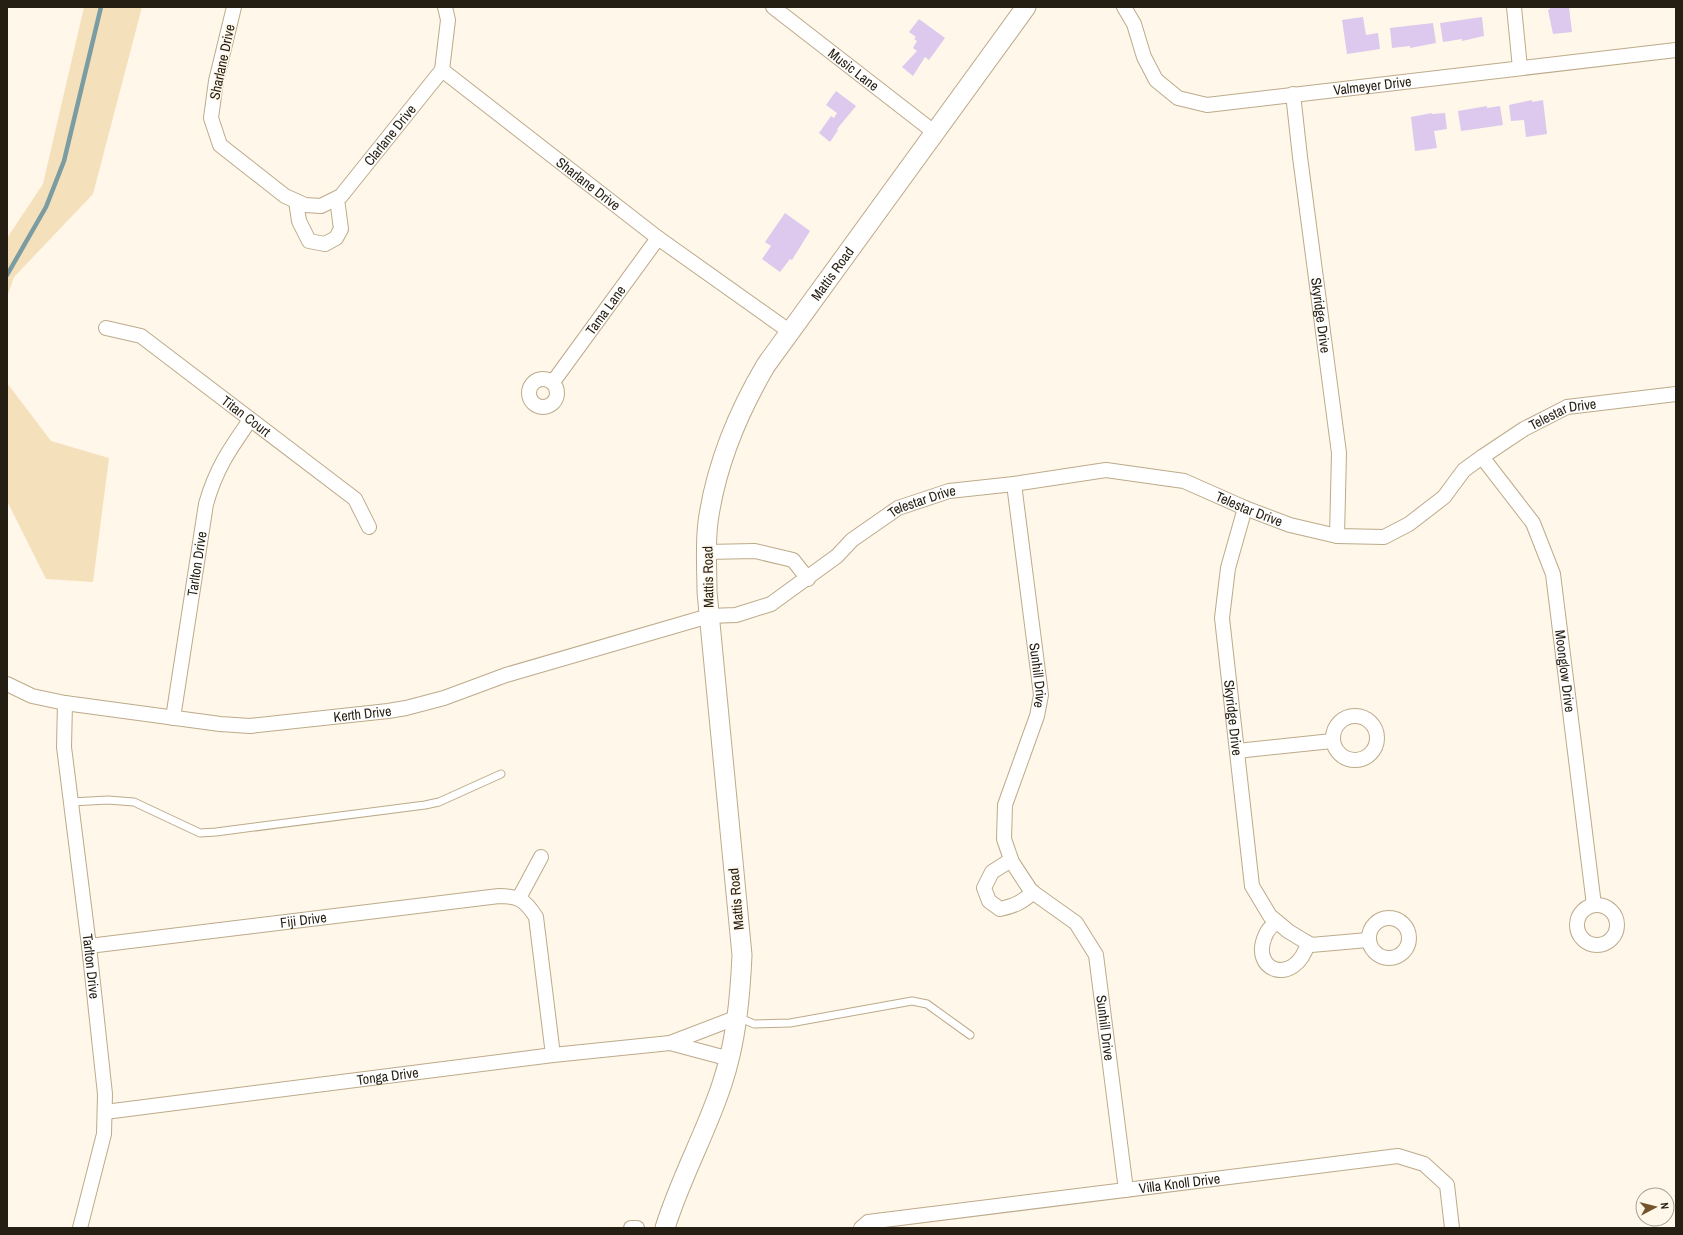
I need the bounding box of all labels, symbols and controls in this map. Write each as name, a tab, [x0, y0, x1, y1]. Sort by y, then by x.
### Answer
street label: Sharlane Drive	[205, 23, 239, 101]
street label: Music Lane	[825, 44, 883, 95]
street label: Valmeyer Drive	[1332, 72, 1412, 99]
street label: Clarlane Drive	[360, 101, 420, 169]
street label: Sharlane Drive	[552, 153, 624, 214]
street label: Mattis Road	[807, 243, 858, 304]
street label: Skyridge Drive	[1307, 276, 1335, 354]
street label: Tama Lane	[581, 282, 630, 338]
street label: Titan Court	[218, 392, 274, 441]
street label: Telestar Drive	[1526, 395, 1597, 434]
street label: Telestar Drive	[884, 481, 957, 521]
street label: Telestar Drive	[1213, 487, 1285, 530]
street label: Tarlton Drive	[183, 530, 211, 598]
street label: Mattis Road	[698, 546, 718, 608]
street label: Moonglow Drive	[1551, 629, 1579, 713]
street label: Sunhill Drive	[1025, 642, 1050, 710]
street label: Skyridge Drive	[1220, 679, 1246, 756]
street label: Kerth Drive	[333, 702, 393, 726]
street label: Mattis Road	[724, 867, 748, 931]
street label: Fiji Drive	[279, 908, 328, 932]
street label: Tarlton Drive	[79, 933, 104, 1000]
street label: Sunhill Drive	[1092, 994, 1118, 1062]
street label: Tonga Drive	[356, 1063, 420, 1089]
street label: Villa Knoll Drive	[1138, 1169, 1221, 1197]
north arrow	[1635, 1187, 1675, 1227]
text: N	[1658, 1202, 1672, 1210]

